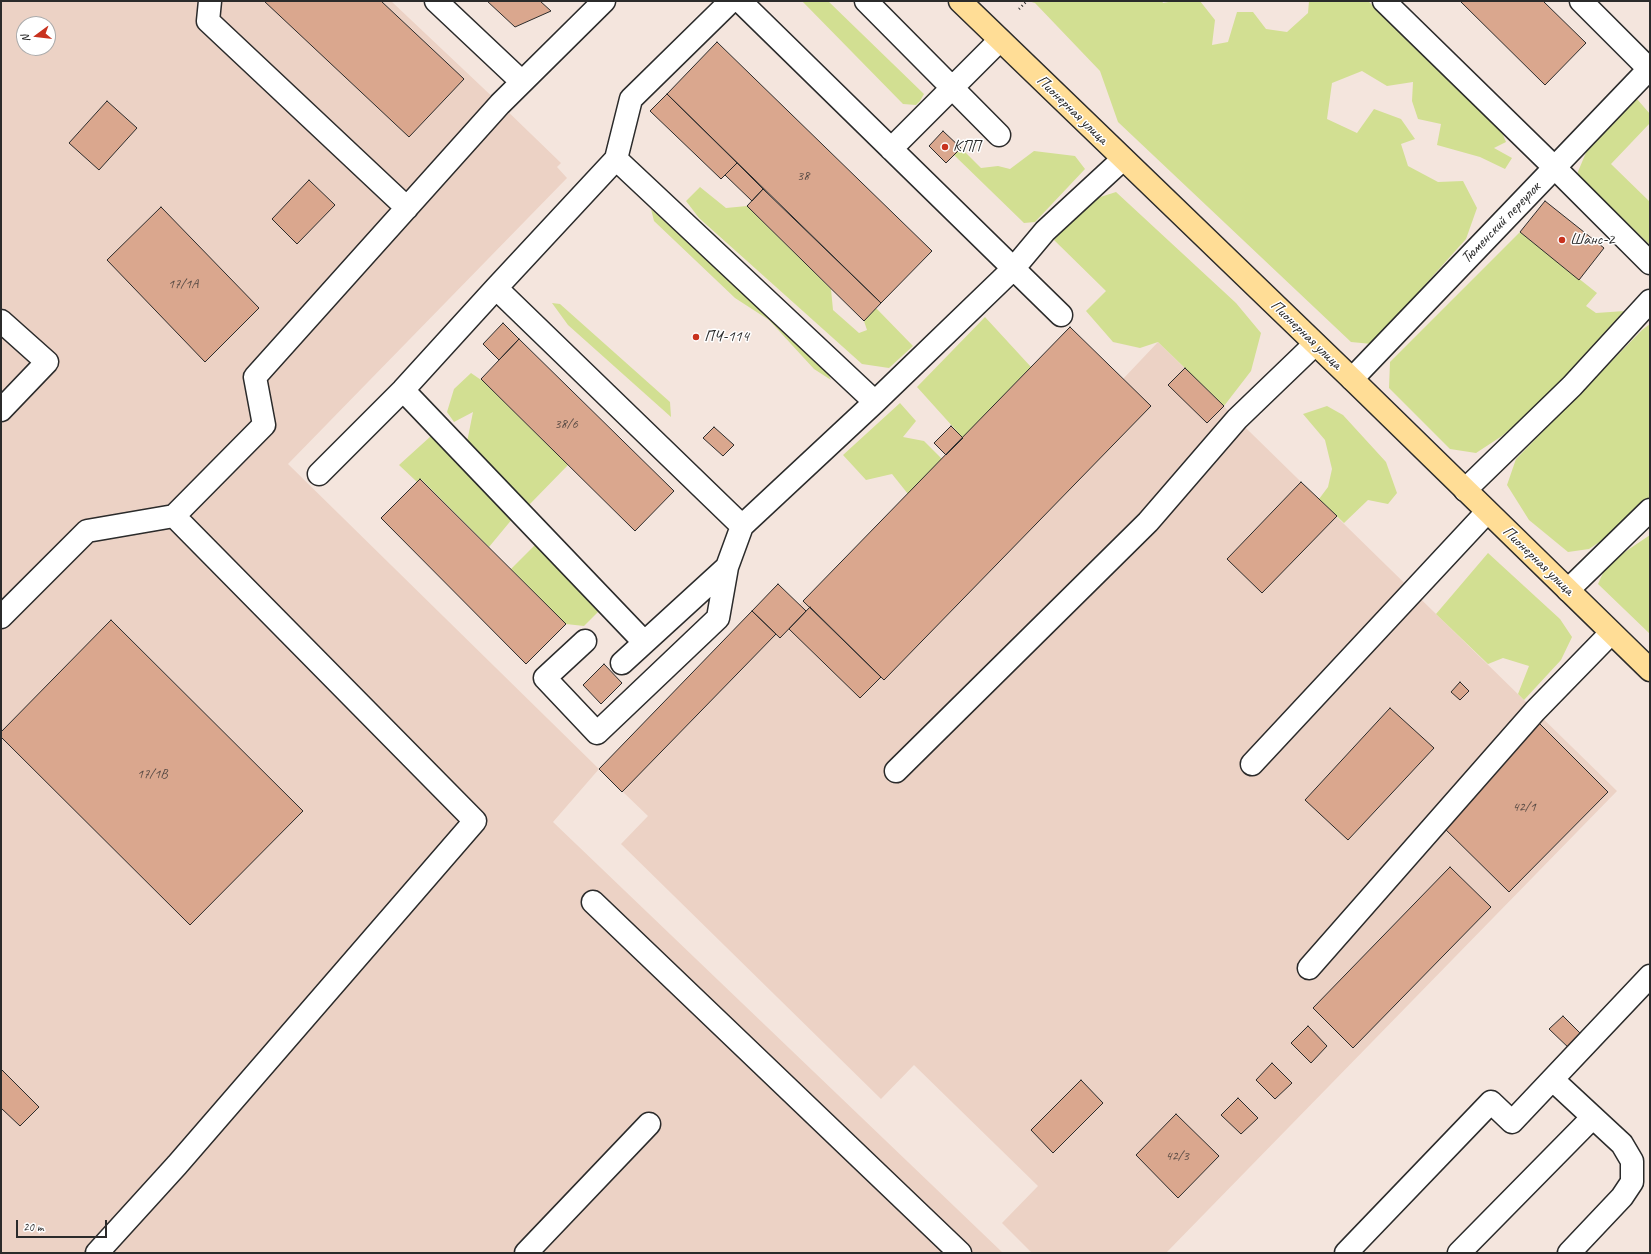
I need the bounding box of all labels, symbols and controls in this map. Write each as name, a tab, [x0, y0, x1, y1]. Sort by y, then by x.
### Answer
north arrow	[16, 16, 56, 56]
text: N	[18, 34, 33, 44]
street label: Пионерная улица	[1032, 71, 1112, 149]
place label: КПП	[953, 137, 980, 157]
marker: КПП	[940, 142, 950, 152]
house number: 38	[797, 168, 809, 184]
street label: Тюменский переулок	[1457, 178, 1545, 268]
place label: Шанс-2	[1570, 230, 1615, 250]
marker: Шанс-2	[1557, 235, 1567, 245]
house number: 17/1А	[168, 276, 198, 292]
street label: Пионерная улица	[1266, 296, 1346, 374]
place label: ПЧ-114	[704, 327, 749, 347]
marker: ПЧ-114	[691, 332, 701, 342]
house number: 38/6	[554, 416, 578, 432]
street label: Пионерная улица	[1498, 522, 1578, 600]
house number: 17/1В	[137, 766, 167, 782]
house number: 42/1	[1512, 799, 1536, 815]
house number: 42/3	[1165, 1148, 1189, 1164]
scale bar	[18, 1212, 109, 1238]
text: 20 m	[23, 1219, 43, 1235]

